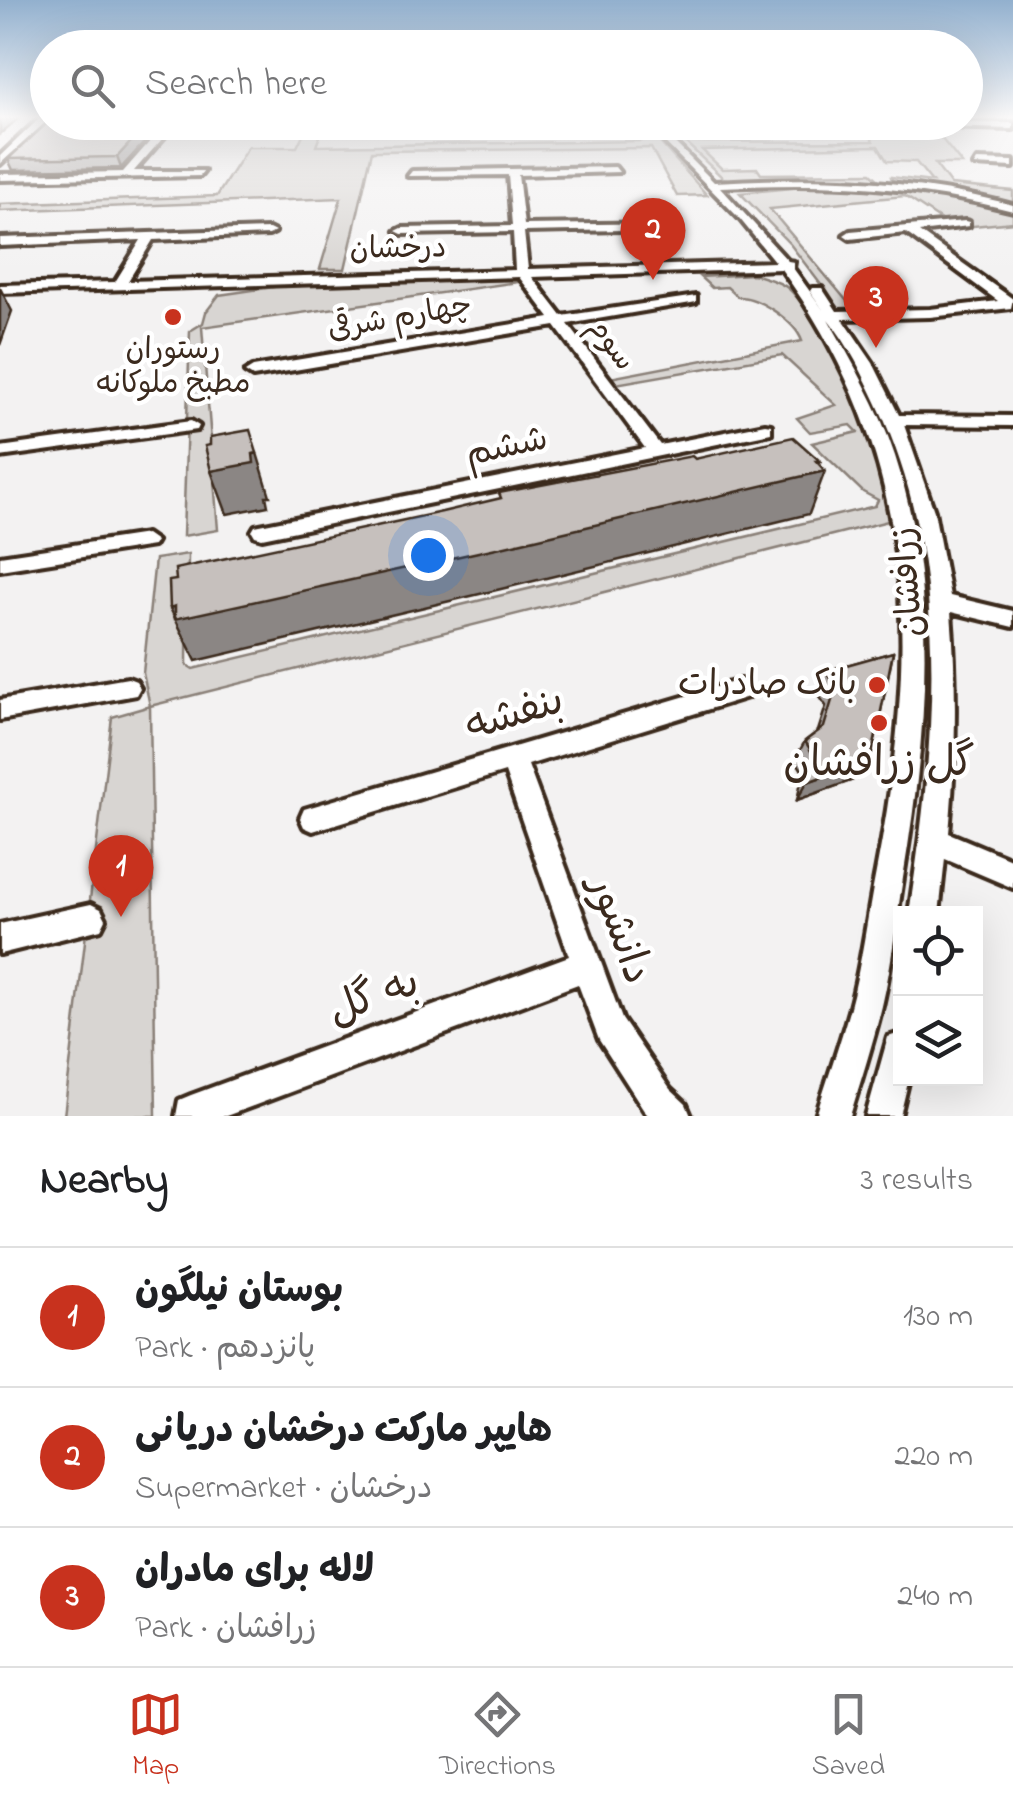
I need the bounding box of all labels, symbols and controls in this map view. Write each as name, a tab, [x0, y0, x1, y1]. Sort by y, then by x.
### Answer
search box	[30, 30, 983, 140]
text: Search here	[145, 57, 327, 113]
icon: search	[65, 58, 120, 113]
pin: 2	[620, 198, 686, 280]
street label: درخشان	[349, 227, 447, 273]
pin: 3	[844, 266, 908, 348]
street label: چهارم شرقی	[324, 285, 476, 353]
marker: رستوران مطبخ ملوکانه	[162, 306, 184, 328]
street label: سوم	[575, 309, 645, 381]
place label: رستوران مطبخ ملوکانه	[95, 329, 251, 407]
street label: ششم	[461, 414, 553, 482]
street label: زرافشان	[879, 525, 939, 639]
your location	[403, 530, 454, 581]
place label: بانک صادرات	[678, 660, 857, 711]
street label: بنفشه	[458, 671, 572, 759]
marker: بانک صادرات	[866, 674, 888, 696]
marker: گل زرافشان	[868, 712, 890, 734]
place label: گل زرافشان	[783, 734, 975, 795]
pin: 1	[88, 834, 154, 917]
street label: دانشور	[570, 864, 667, 993]
map controls	[893, 906, 983, 1086]
button: locate	[893, 906, 983, 996]
street label: به گل	[320, 953, 428, 1043]
button: layers	[893, 996, 983, 1086]
text: Nearby	[40, 1151, 168, 1212]
text: 3 results	[861, 1158, 973, 1205]
text: بوستان نیلگون	[135, 1264, 343, 1320]
text: 1	[67, 1294, 78, 1341]
text: 130 m	[903, 1294, 973, 1341]
text: Park · پانزدهم	[135, 1326, 315, 1373]
text: هایپر مارکت درخشان دریانی	[135, 1404, 552, 1460]
text: 2	[65, 1434, 80, 1481]
text: 220 m	[895, 1434, 973, 1481]
text: Supermarket · درخشان	[135, 1466, 433, 1513]
text: لاله برای مادران	[135, 1544, 374, 1600]
text: 3	[66, 1574, 79, 1621]
text: 240 m	[897, 1574, 973, 1621]
text: Park · زرافشان	[135, 1606, 317, 1653]
tab: Map	[128, 1687, 183, 1788]
tab: Directions	[439, 1687, 556, 1788]
tab: Saved	[812, 1687, 885, 1788]

